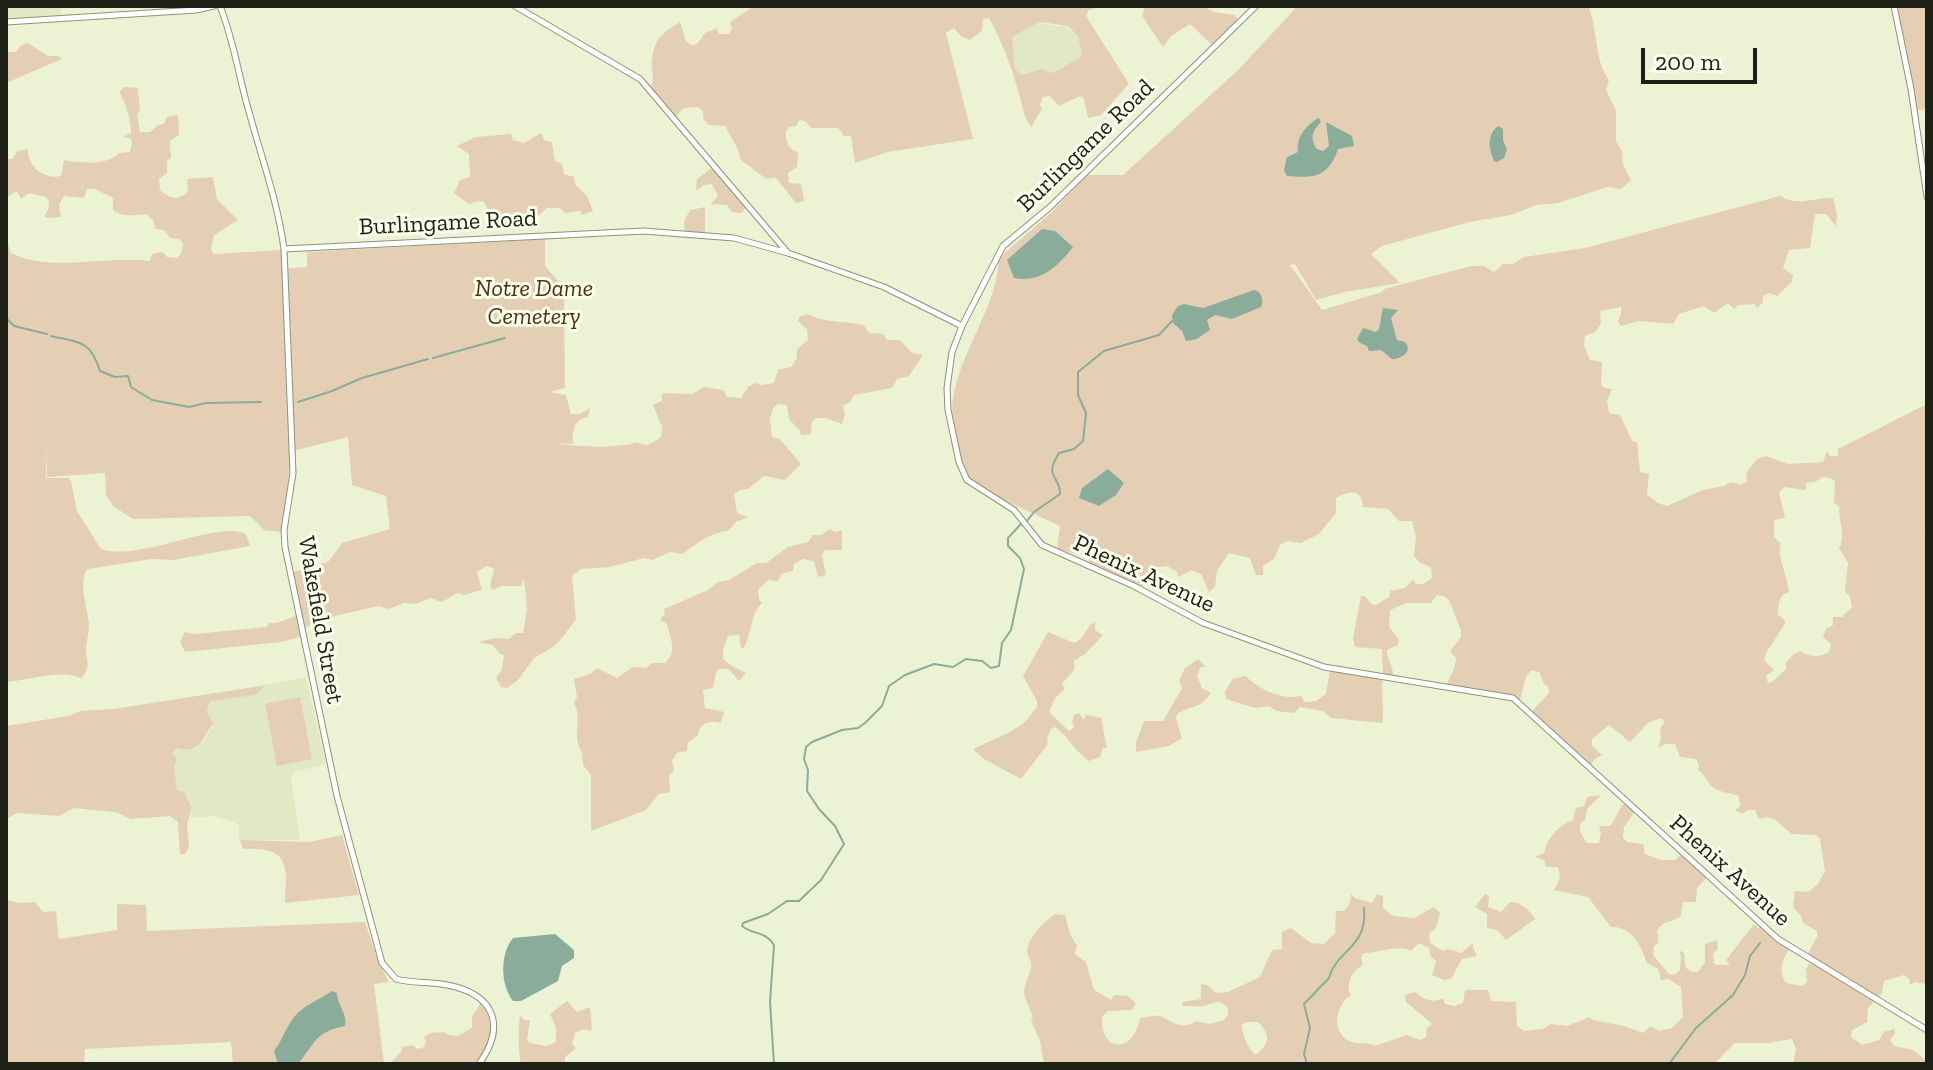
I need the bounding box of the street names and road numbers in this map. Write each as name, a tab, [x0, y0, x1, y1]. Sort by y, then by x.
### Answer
street label: Burlingame Road	[1012, 74, 1160, 218]
street label: Burlingame Road	[358, 204, 538, 242]
street label: Phenix Avenue	[1069, 529, 1219, 619]
street label: Wakefield Street	[291, 534, 349, 706]
street label: Phenix Avenue	[1664, 809, 1796, 933]

